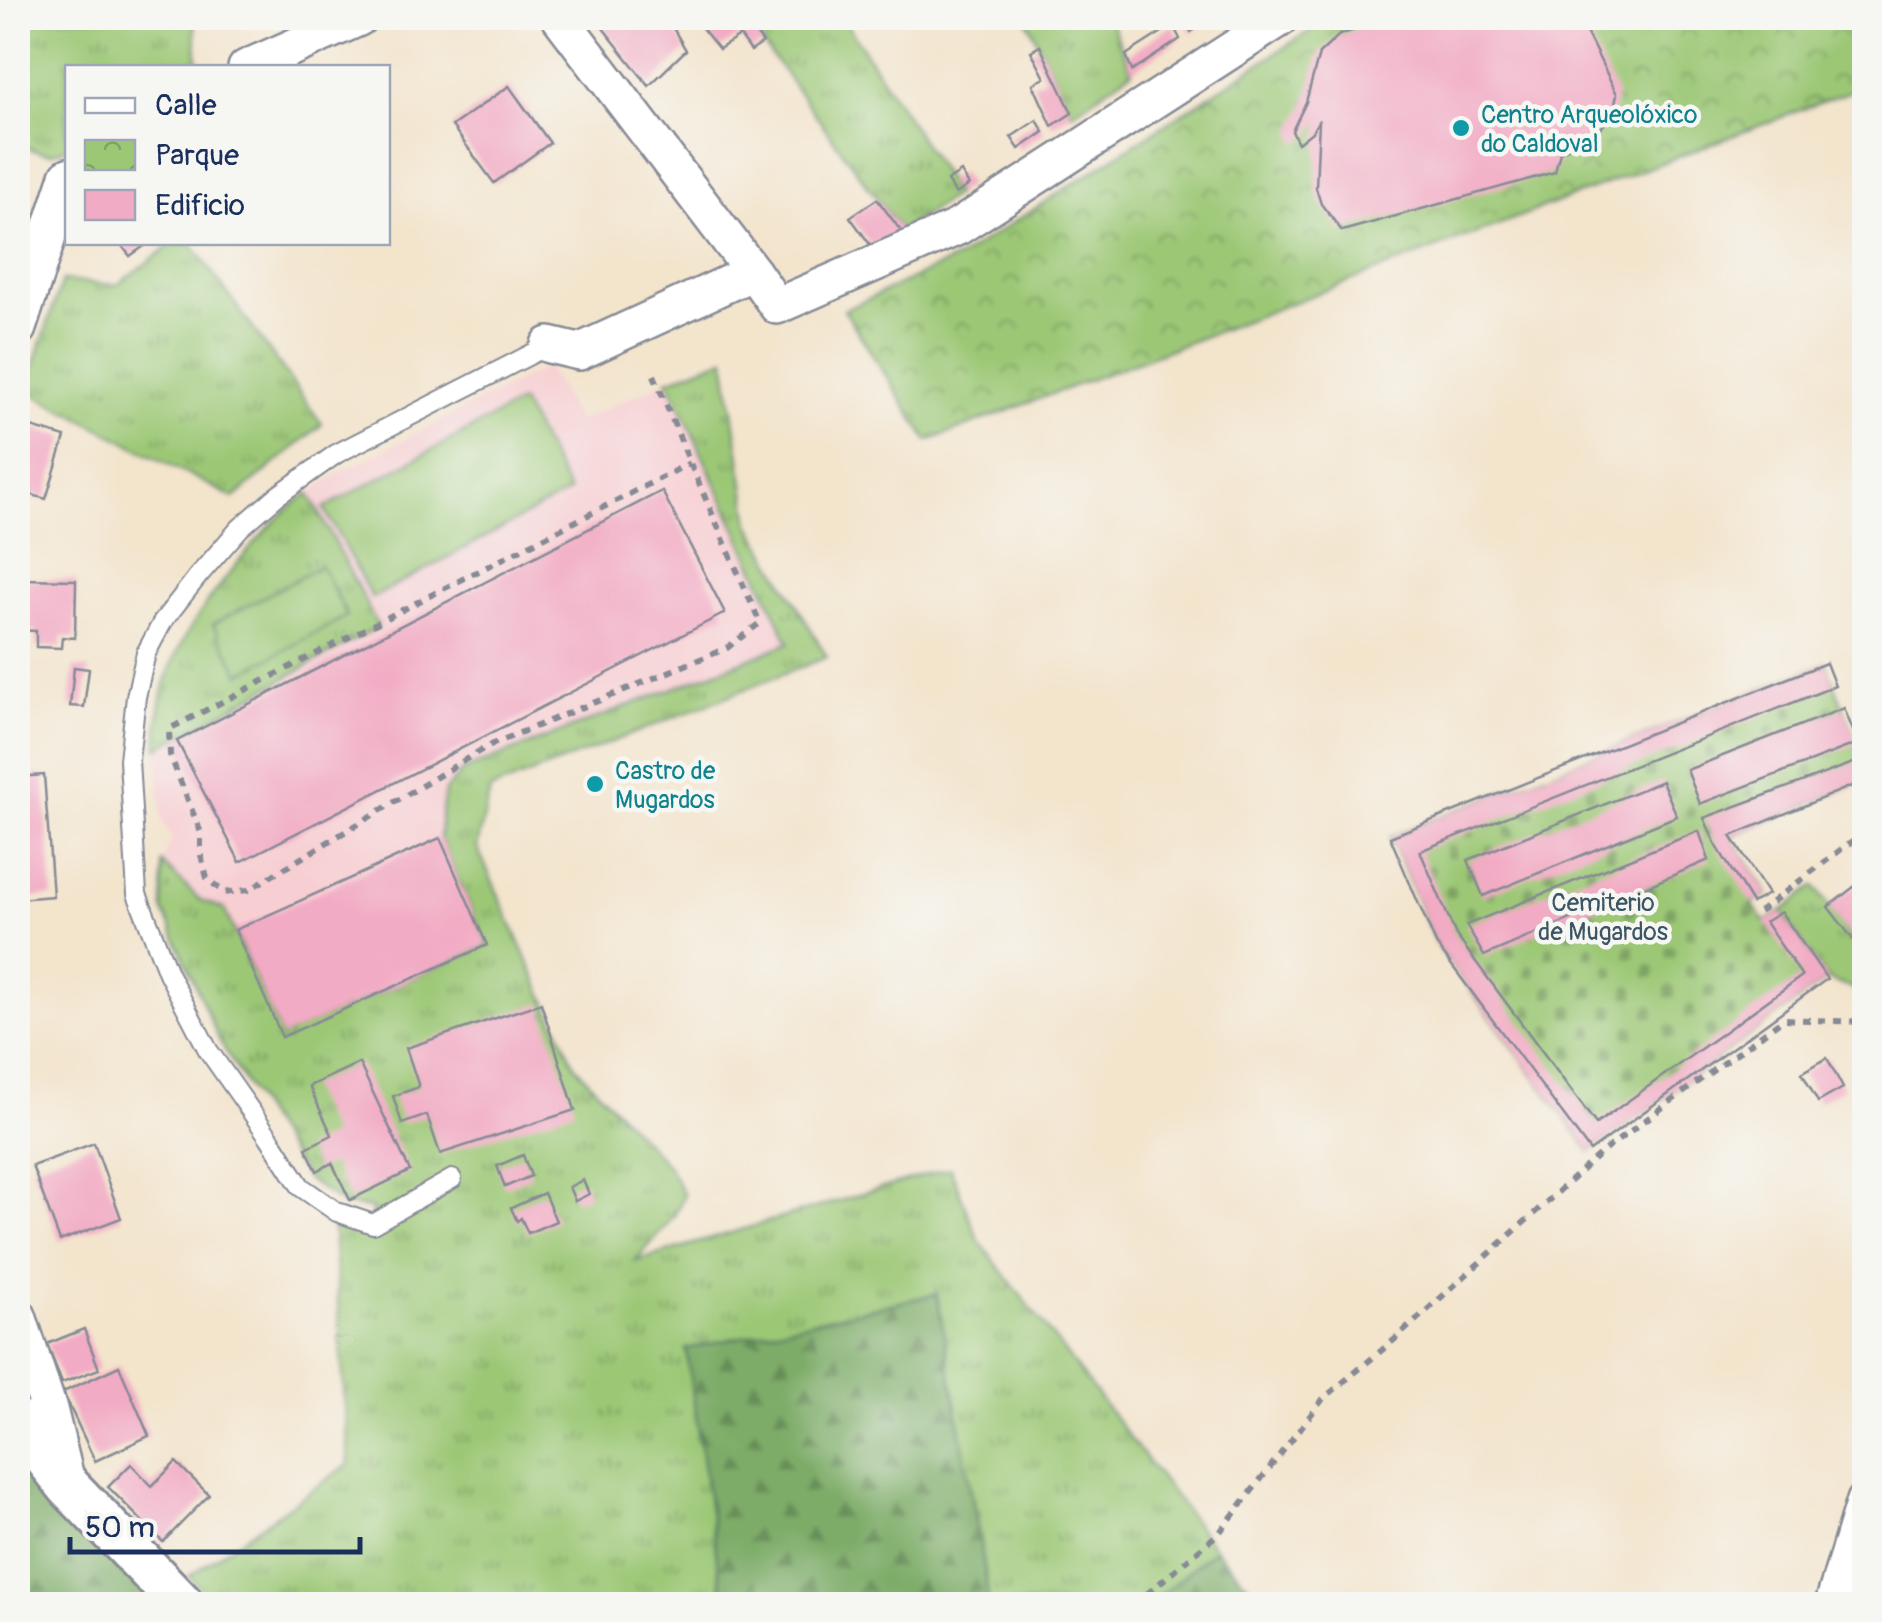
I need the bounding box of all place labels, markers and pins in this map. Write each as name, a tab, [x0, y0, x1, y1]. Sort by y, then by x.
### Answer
place label: Centro Arqueolóxico do Caldoval	[1481, 100, 1697, 160]
marker: Centro Arqueolóxico do Caldoval	[1450, 117, 1472, 139]
place label: Castro de Mugardos	[615, 756, 716, 816]
marker: Castro de Mugardos	[584, 773, 606, 795]

